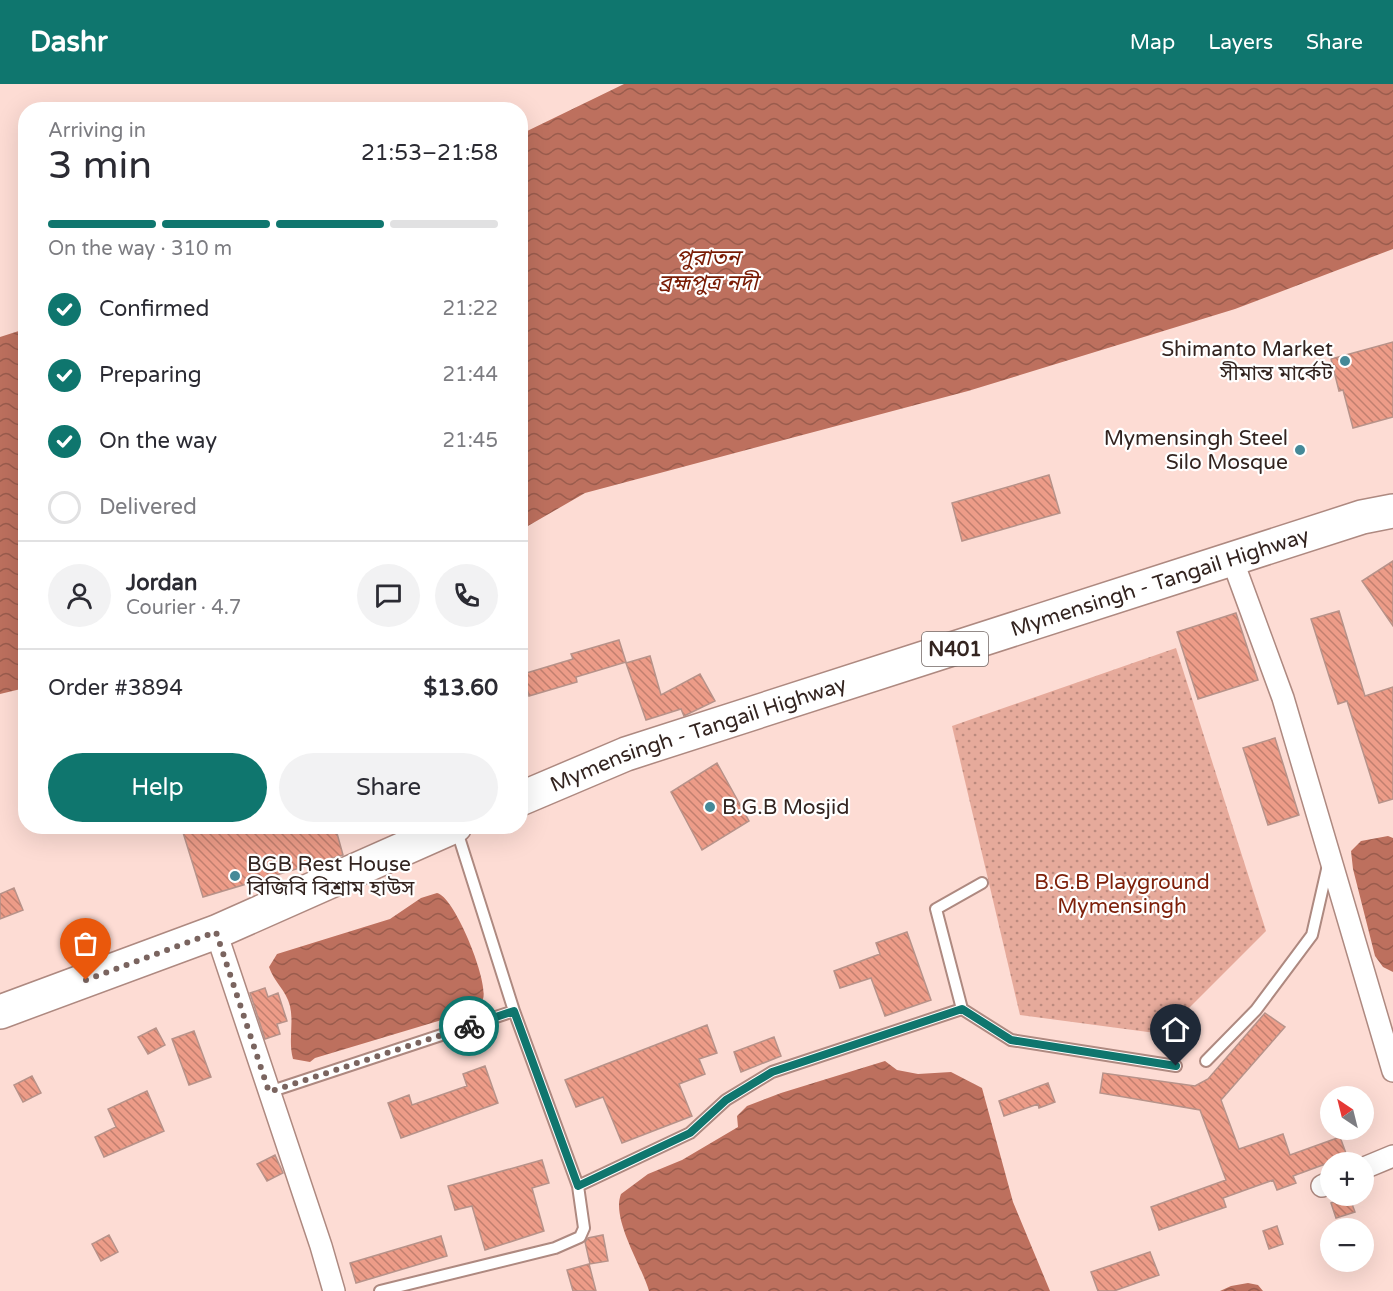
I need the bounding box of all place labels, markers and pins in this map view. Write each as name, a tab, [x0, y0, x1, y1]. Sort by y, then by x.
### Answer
place label: Shimanto Market সীমান্ত মার্কেট	[1161, 337, 1334, 386]
marker: Shimanto Market সীমান্ত মার্কেট	[1338, 354, 1352, 368]
place label: Mymensingh Steel Silo Mosque	[1104, 426, 1288, 475]
marker: Mymensingh Steel Silo Mosque	[1293, 443, 1307, 457]
place label: B.G.B Mosjid	[722, 795, 849, 820]
marker: B.G.B Mosjid	[703, 800, 717, 814]
place label: BGB Rest House বিজিবি বিশ্রাম হাউস	[246, 852, 415, 901]
marker: BGB Rest House বিজিবি বিশ্রাম হাউস	[228, 869, 242, 883]
pin	[60, 918, 111, 980]
pin	[1150, 1004, 1201, 1066]

